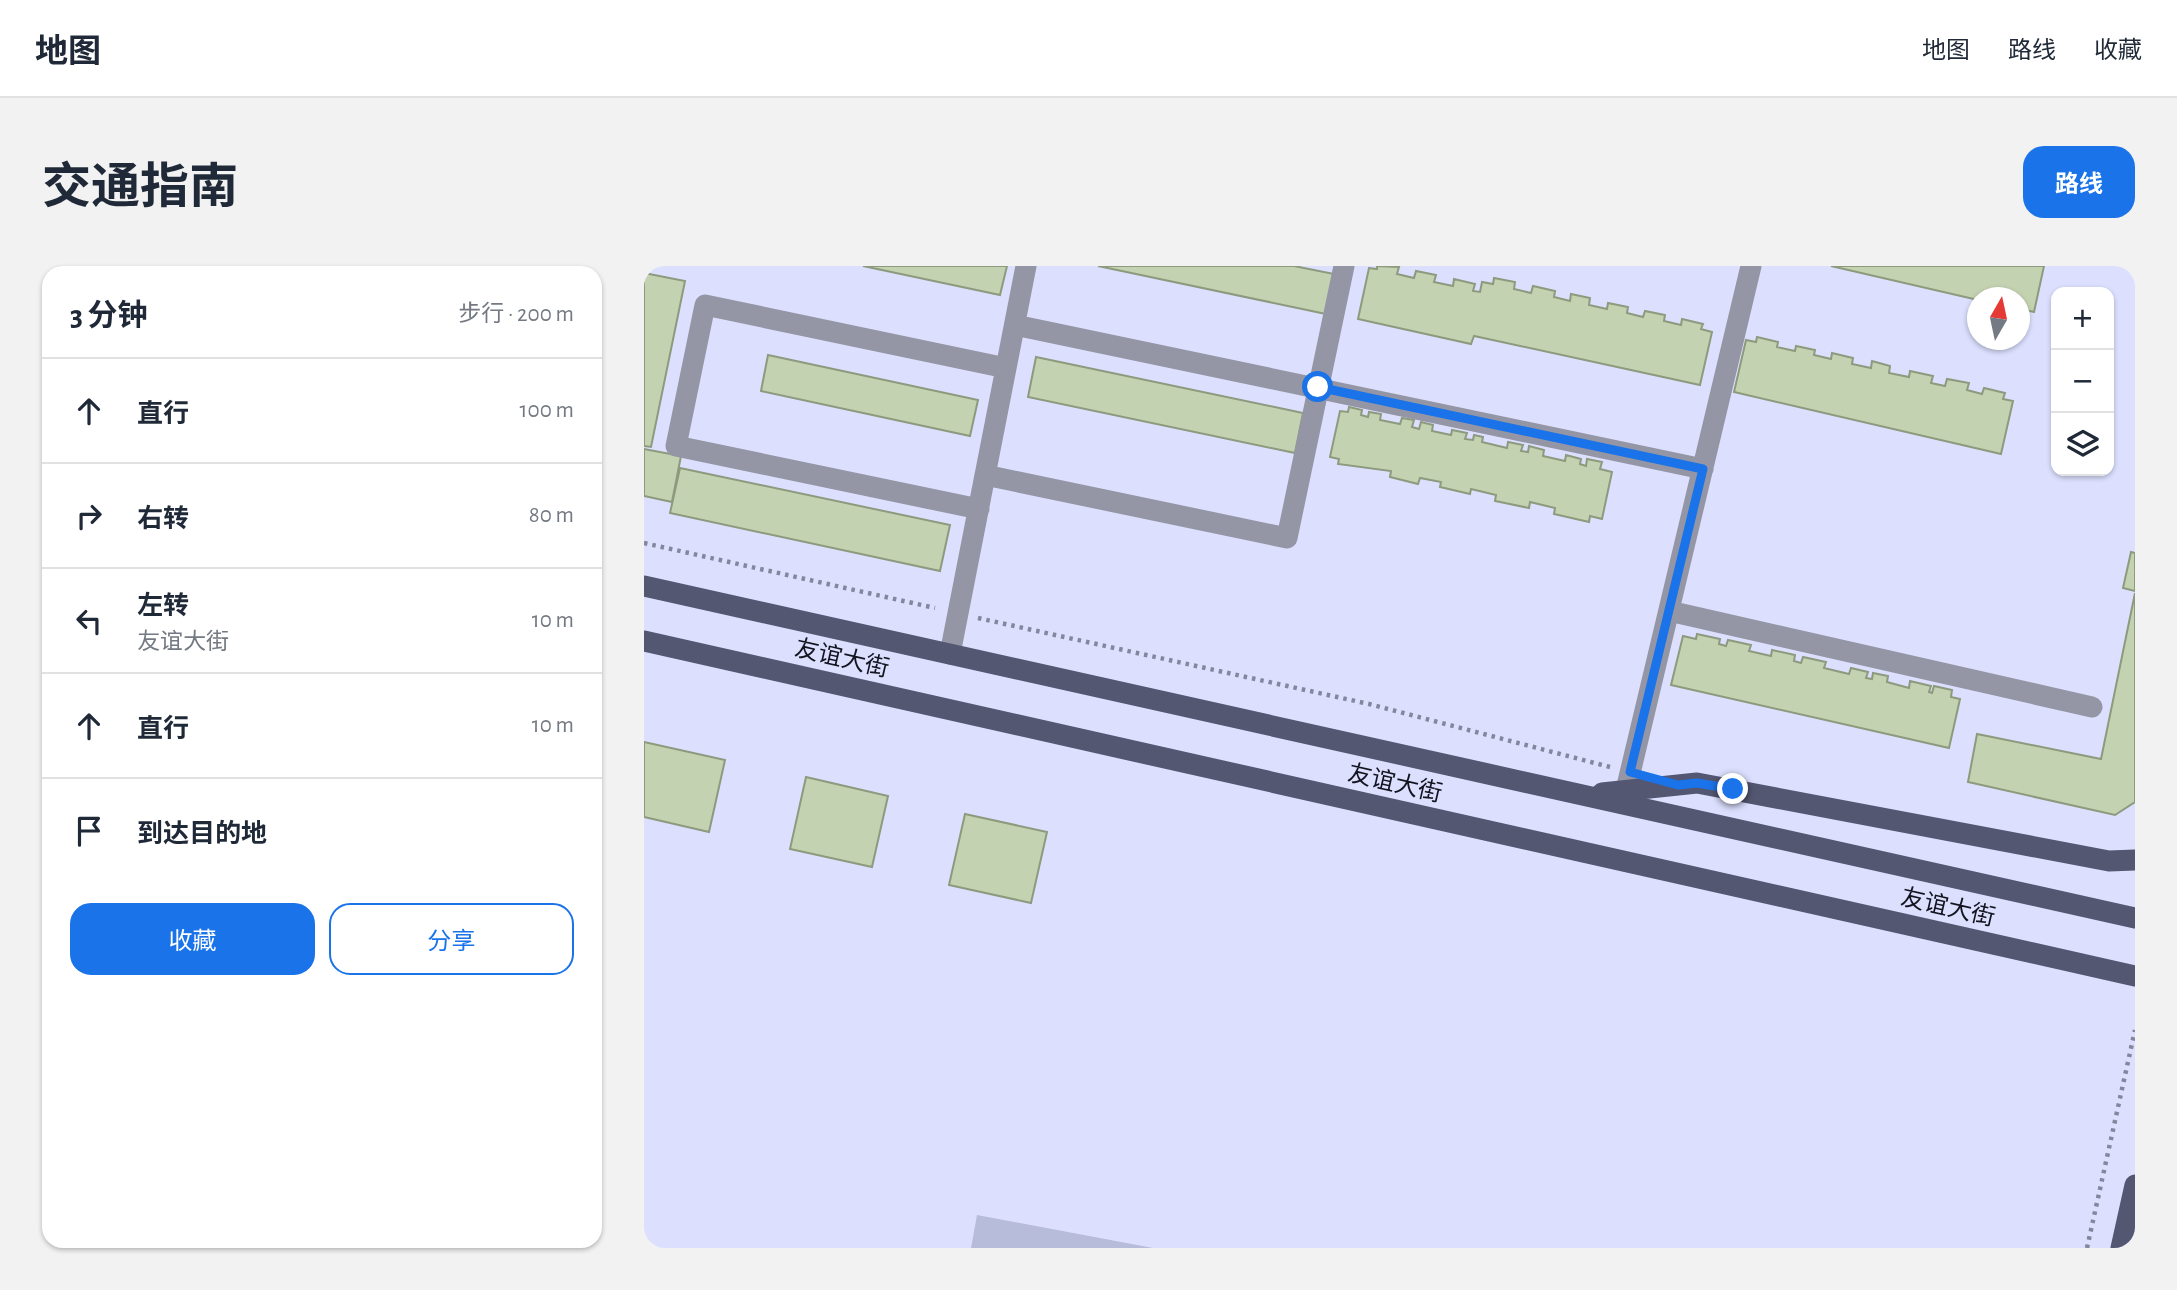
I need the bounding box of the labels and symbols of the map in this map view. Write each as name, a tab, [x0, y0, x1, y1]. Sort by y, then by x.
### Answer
north arrow	[1967, 287, 2030, 350]
route start	[1302, 371, 1333, 402]
street label: 友谊大街	[792, 635, 892, 681]
street label: 友谊大街	[1345, 760, 1445, 806]
route end	[1717, 773, 1748, 804]
street label: 友谊大街	[1898, 884, 1998, 930]

